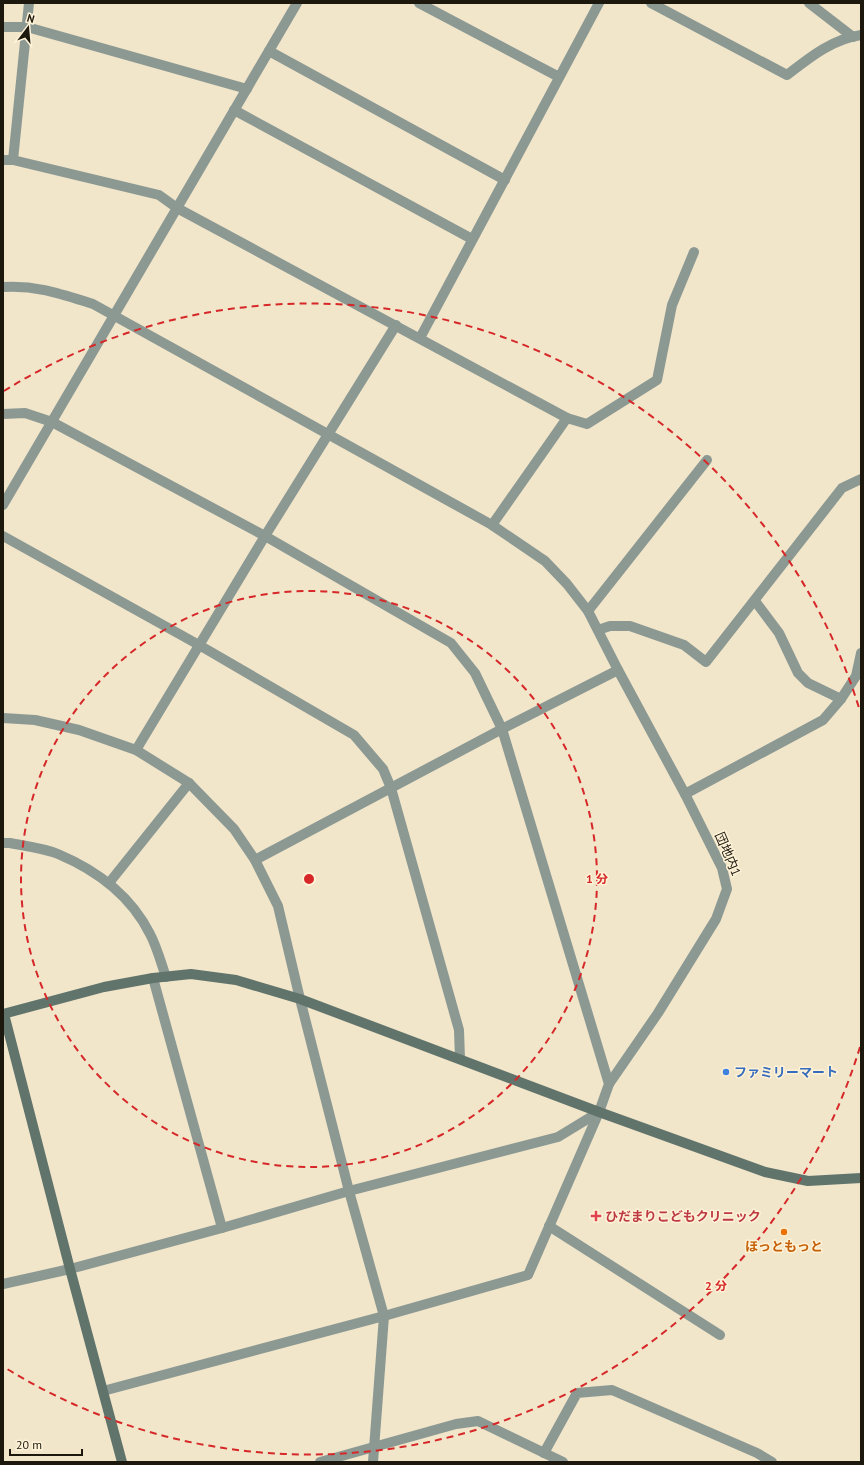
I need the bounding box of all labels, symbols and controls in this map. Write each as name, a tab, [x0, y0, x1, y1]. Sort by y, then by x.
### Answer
north arrow	[8, 8, 48, 48]
text: N	[25, 11, 36, 26]
street label: 団地内1	[711, 829, 745, 879]
text: 1 分	[586, 871, 608, 886]
centre of rings	[302, 872, 316, 886]
place label: ファミリーマート	[734, 1064, 838, 1081]
marker: ファミリーマート	[721, 1067, 731, 1077]
place label: ひだまりこどもクリニック	[605, 1208, 761, 1225]
marker: ひだまりこどもクリニック	[590, 1210, 602, 1222]
marker: ほっともっと	[779, 1227, 789, 1237]
place label: ほっともっと	[745, 1238, 823, 1255]
text: 2 分	[705, 1278, 727, 1293]
scale bar	[10, 1431, 82, 1457]
text: 20 m	[16, 1437, 42, 1452]

